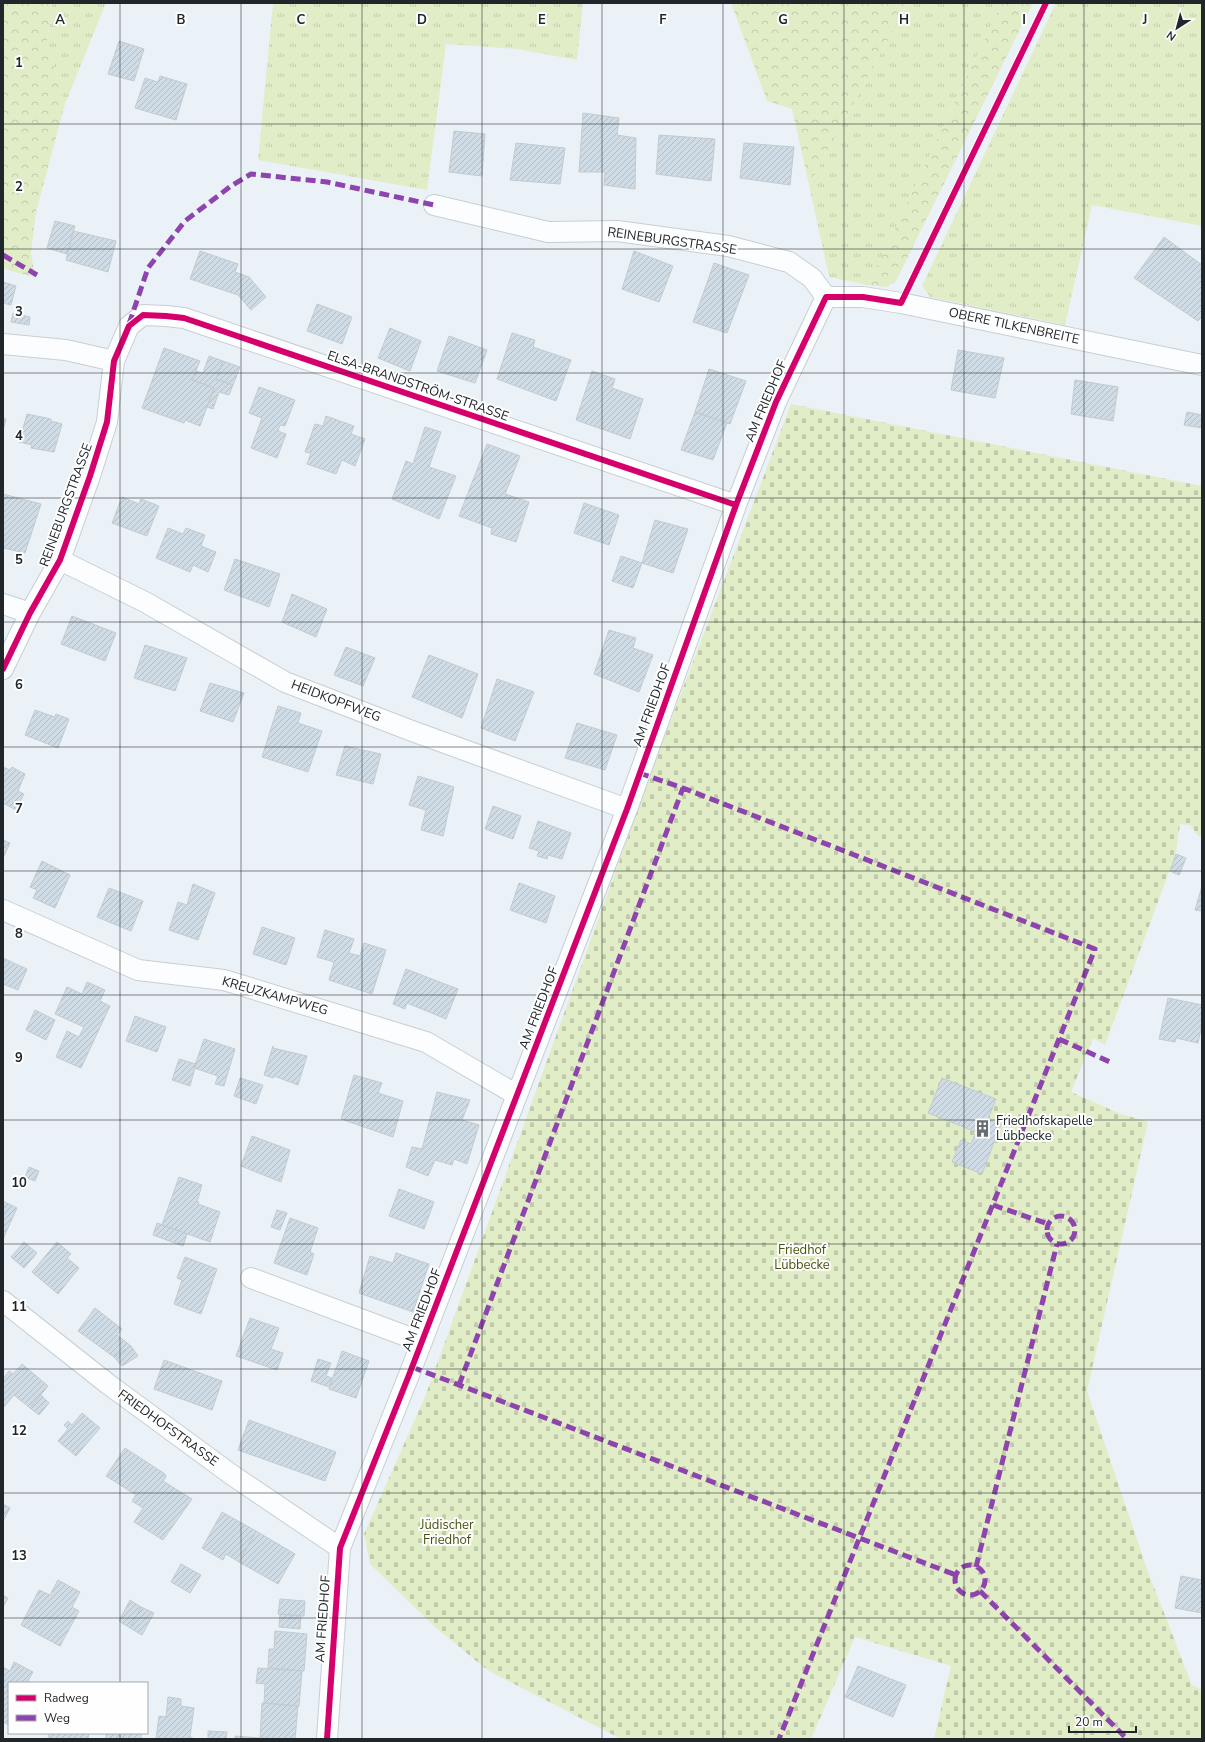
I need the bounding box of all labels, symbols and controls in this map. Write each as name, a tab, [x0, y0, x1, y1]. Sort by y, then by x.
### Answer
north arrow	[1157, 8, 1197, 48]
text: A	[55, 11, 65, 29]
text: B	[177, 11, 186, 29]
text: C	[297, 11, 306, 29]
text: D	[417, 11, 427, 29]
text: E	[538, 11, 546, 29]
text: F	[659, 11, 667, 29]
text: G	[778, 11, 788, 29]
text: H	[899, 11, 909, 29]
text: I	[1022, 11, 1026, 29]
text: J	[1142, 11, 1147, 29]
text: N	[1164, 27, 1179, 44]
text: 1	[15, 54, 23, 72]
text: 2	[15, 178, 23, 196]
street label: REINEBURGSTRASSE	[606, 223, 738, 259]
text: 3	[15, 303, 23, 321]
street label: OBERE TILKENBREITE	[947, 303, 1081, 349]
street label: ELSA-BRANDSTRÖM-STRASSE	[325, 345, 512, 426]
street label: AM FRIEDHOF	[741, 357, 791, 445]
text: 4	[15, 427, 23, 445]
street label: REINEBURGSTRASSE	[35, 441, 97, 569]
text: 5	[15, 551, 23, 569]
street label: AM FRIEDHOF	[629, 661, 675, 749]
text: 6	[15, 676, 23, 694]
street label: HEIDKOPFWEG	[289, 676, 383, 726]
text: 7	[15, 800, 23, 818]
text: 8	[15, 925, 23, 943]
street label: AM FRIEDHOF	[515, 964, 563, 1052]
street label: KREUZKAMPWEG	[220, 972, 330, 1020]
text: 9	[15, 1049, 23, 1067]
place label: Friedhofskapelle Lübbecke	[996, 1112, 1093, 1145]
building icon: Friedhofskapelle Lübbecke	[973, 1118, 993, 1138]
text: 10	[11, 1174, 27, 1192]
park label: Friedhof Lübbecke	[774, 1241, 830, 1274]
street label: AM FRIEDHOF	[398, 1266, 446, 1354]
text: 11	[11, 1298, 27, 1316]
street label: FRIEDHOFSTRASSE	[114, 1385, 222, 1471]
text: 12	[11, 1422, 27, 1440]
park label: Jüdischer Friedhof	[419, 1516, 474, 1549]
text: 13	[11, 1547, 27, 1565]
street label: AM FRIEDHOF	[311, 1575, 335, 1663]
legend	[8, 1682, 148, 1734]
text: Radweg	[44, 1690, 89, 1706]
scale bar	[1069, 1708, 1136, 1734]
text: Weg	[44, 1710, 70, 1726]
text: 20 m	[1075, 1714, 1103, 1730]

